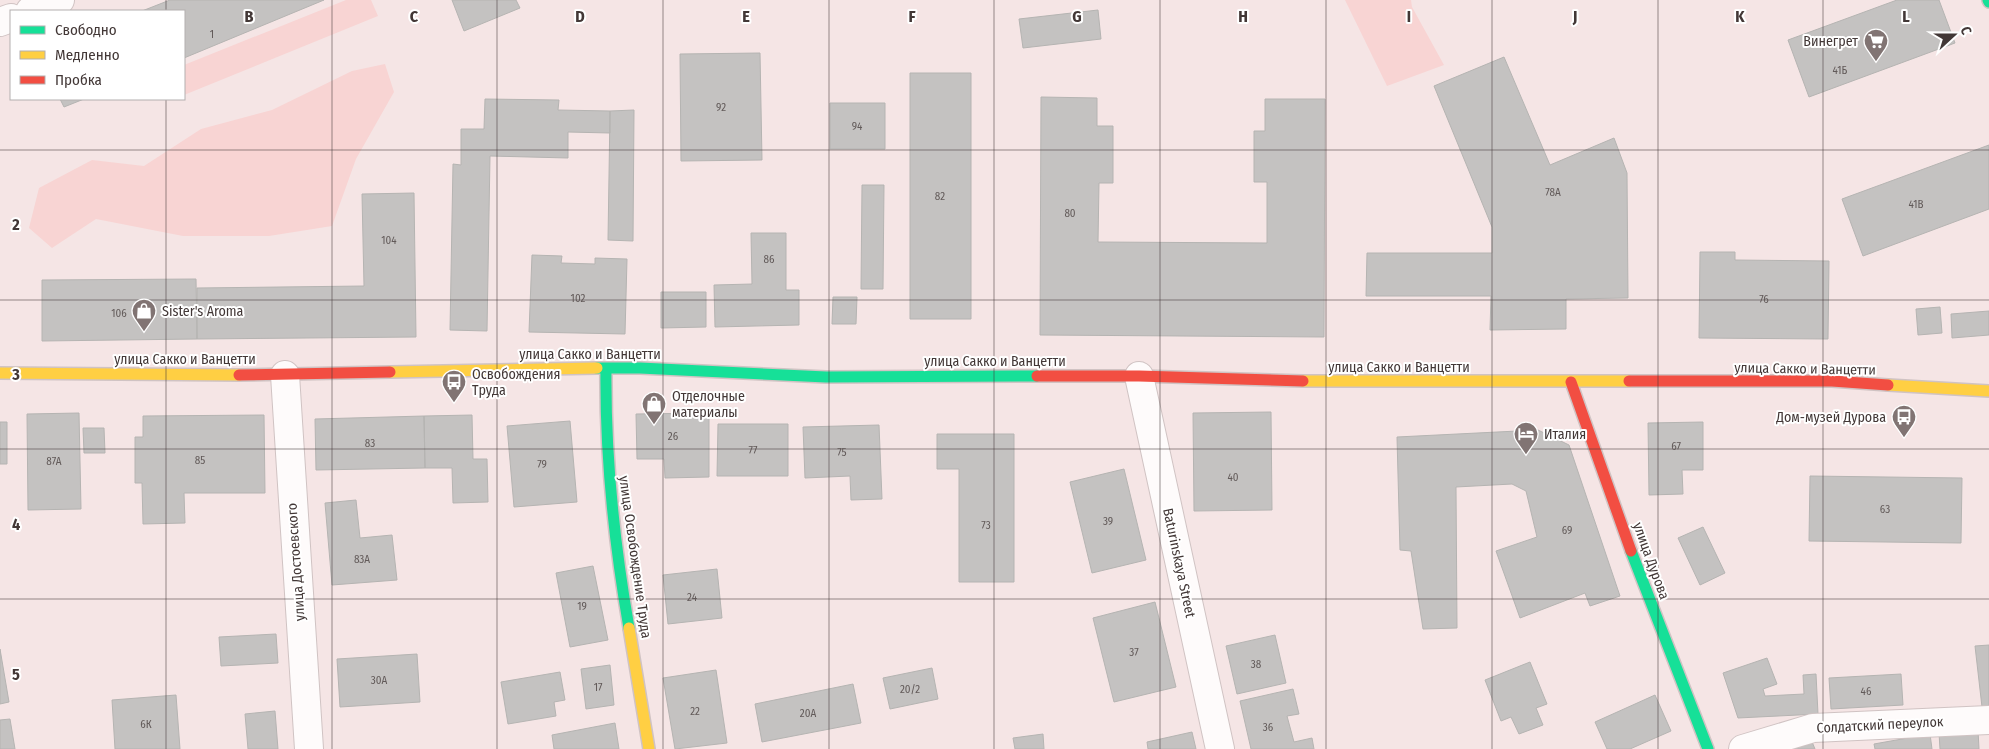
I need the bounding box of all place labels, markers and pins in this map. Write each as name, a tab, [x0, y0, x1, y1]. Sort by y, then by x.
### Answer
supermarket icon: Винегрет	[1863, 28, 1889, 62]
place label: Винегрет	[1803, 33, 1858, 50]
shop icon: Sister's Aroma	[131, 298, 157, 332]
place label: Sister's Aroma	[162, 303, 244, 320]
place label: Освобождения Труда	[472, 366, 560, 399]
bus stop icon: Освобождения Труда	[441, 369, 467, 403]
place label: Отделочные материалы	[672, 388, 745, 421]
shop icon: Отделочные материалы	[641, 391, 667, 425]
bus stop icon: Дом-музей Дурова	[1891, 404, 1917, 438]
place label: Дом-музей Дурова	[1775, 409, 1886, 426]
hotel icon: Италия	[1513, 421, 1539, 455]
place label: Италия	[1544, 426, 1586, 443]

